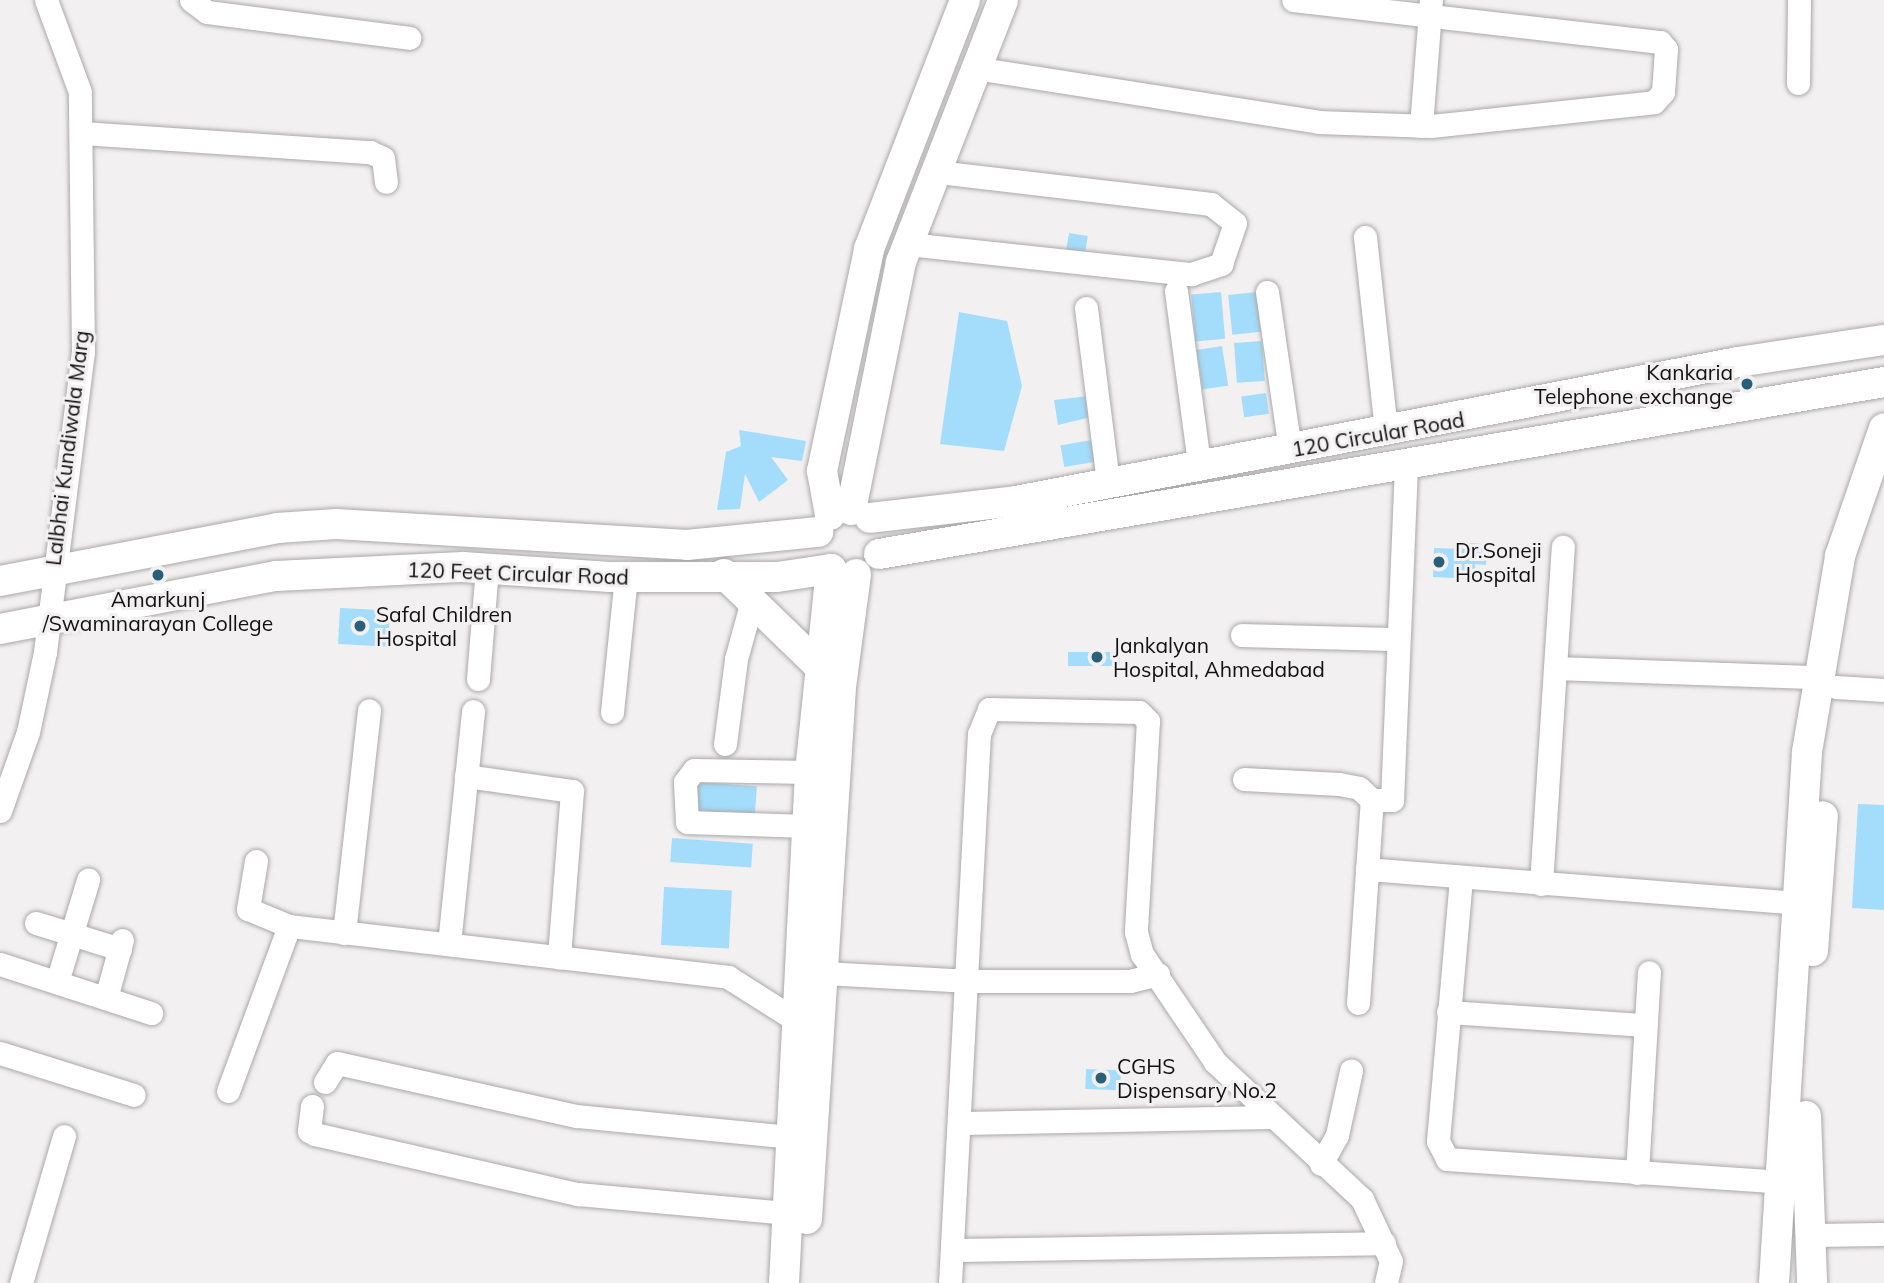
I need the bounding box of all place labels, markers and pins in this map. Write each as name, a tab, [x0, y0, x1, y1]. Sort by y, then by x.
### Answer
place label: Kankaria Telephone exchange	[1534, 359, 1733, 409]
marker: Kankaria Telephone exchange	[1739, 376, 1755, 392]
place label: Dr.Soneji Hospital	[1455, 537, 1542, 587]
marker: Dr.Soneji Hospital	[1429, 552, 1449, 572]
marker: Amarkunj /Swaminarayan College	[150, 567, 166, 583]
place label: Amarkunj /Swaminarayan College	[43, 586, 273, 636]
place label: Safal Children Hospital	[376, 601, 512, 651]
marker: Safal Children Hospital	[350, 616, 370, 636]
place label: Jankalyan Hospital, Ahmedabad	[1113, 632, 1325, 682]
marker: Jankalyan Hospital, Ahmedabad	[1087, 647, 1107, 667]
place label: CGHS Dispensary No.2	[1117, 1053, 1277, 1103]
marker: CGHS Dispensary No.2	[1091, 1068, 1111, 1088]

